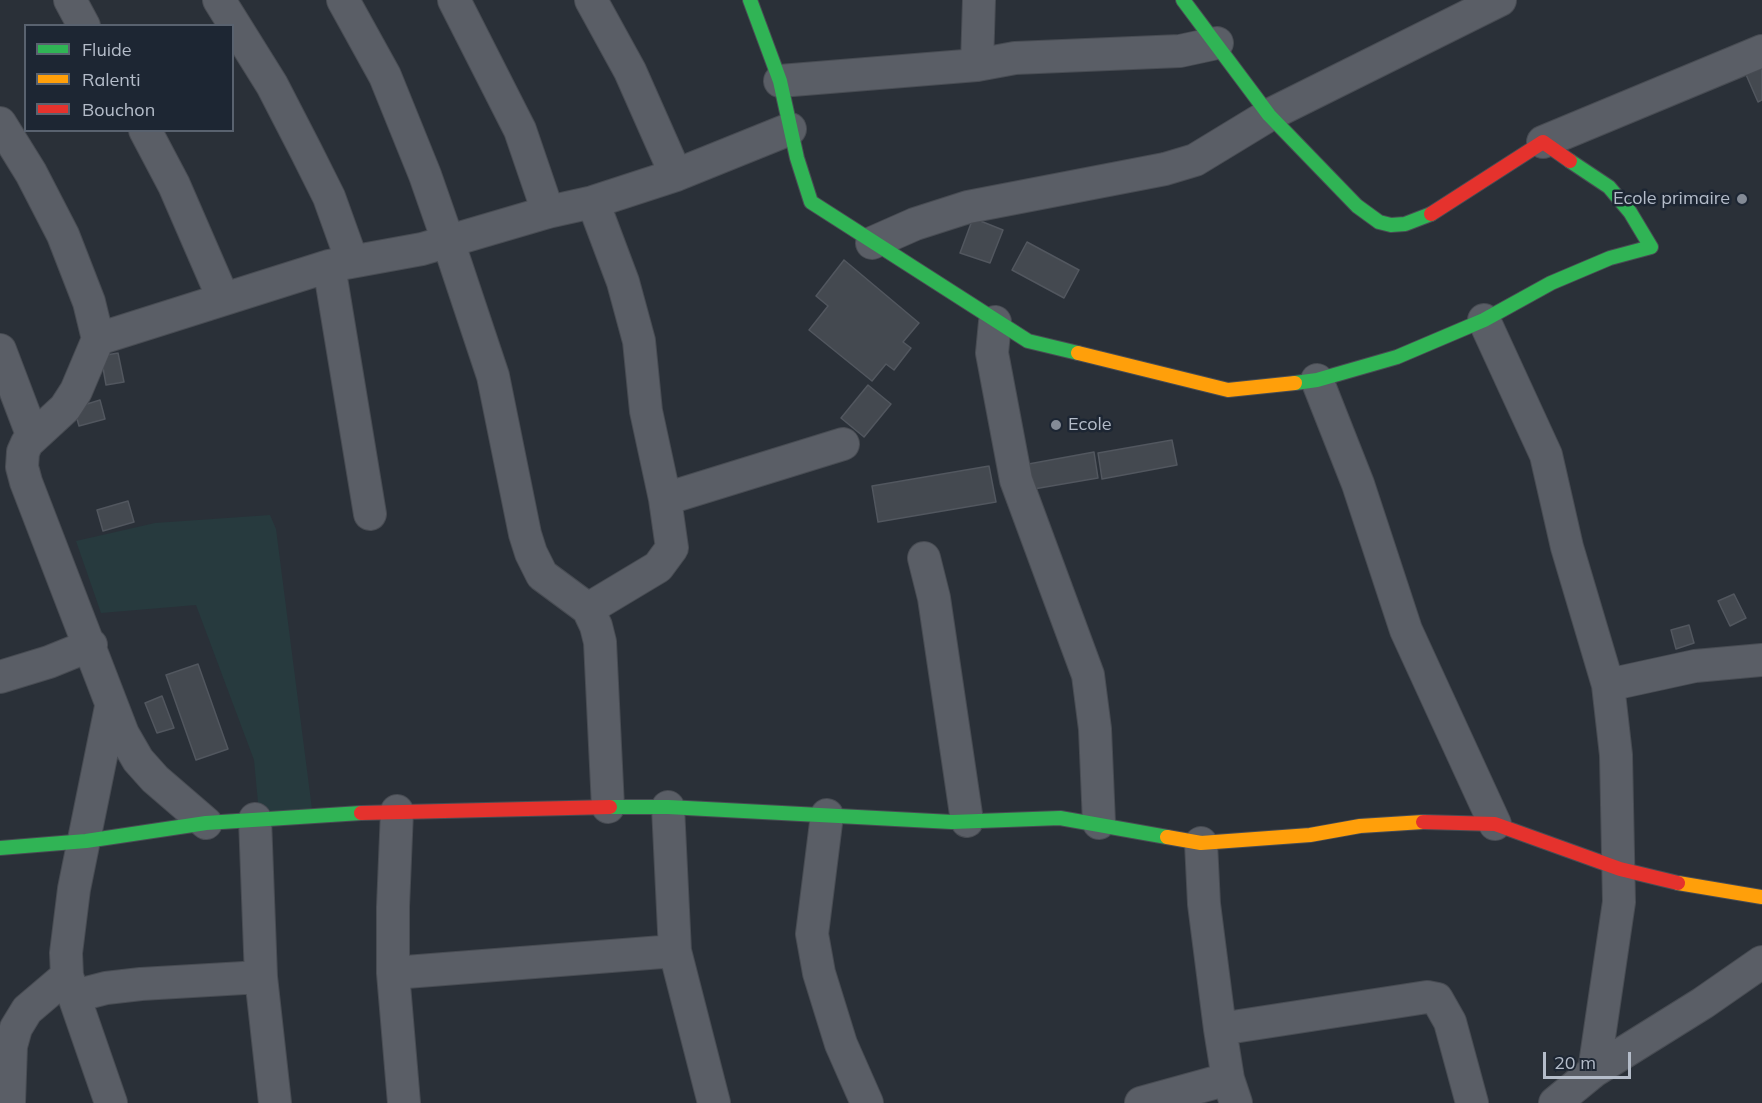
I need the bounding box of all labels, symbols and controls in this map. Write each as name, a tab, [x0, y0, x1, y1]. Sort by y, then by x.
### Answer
legend	[24, 24, 234, 132]
text: Fluide	[82, 38, 132, 61]
text: Ralenti	[82, 68, 140, 91]
text: Bouchon	[82, 98, 155, 121]
place label: Ecole primaire	[1613, 188, 1730, 210]
marker: Ecole primaire	[1735, 192, 1749, 206]
place label: Ecole	[1068, 414, 1112, 436]
marker: Ecole	[1049, 418, 1063, 432]
scale bar	[1546, 1040, 1634, 1078]
text: 20 m	[1554, 1051, 1596, 1074]

